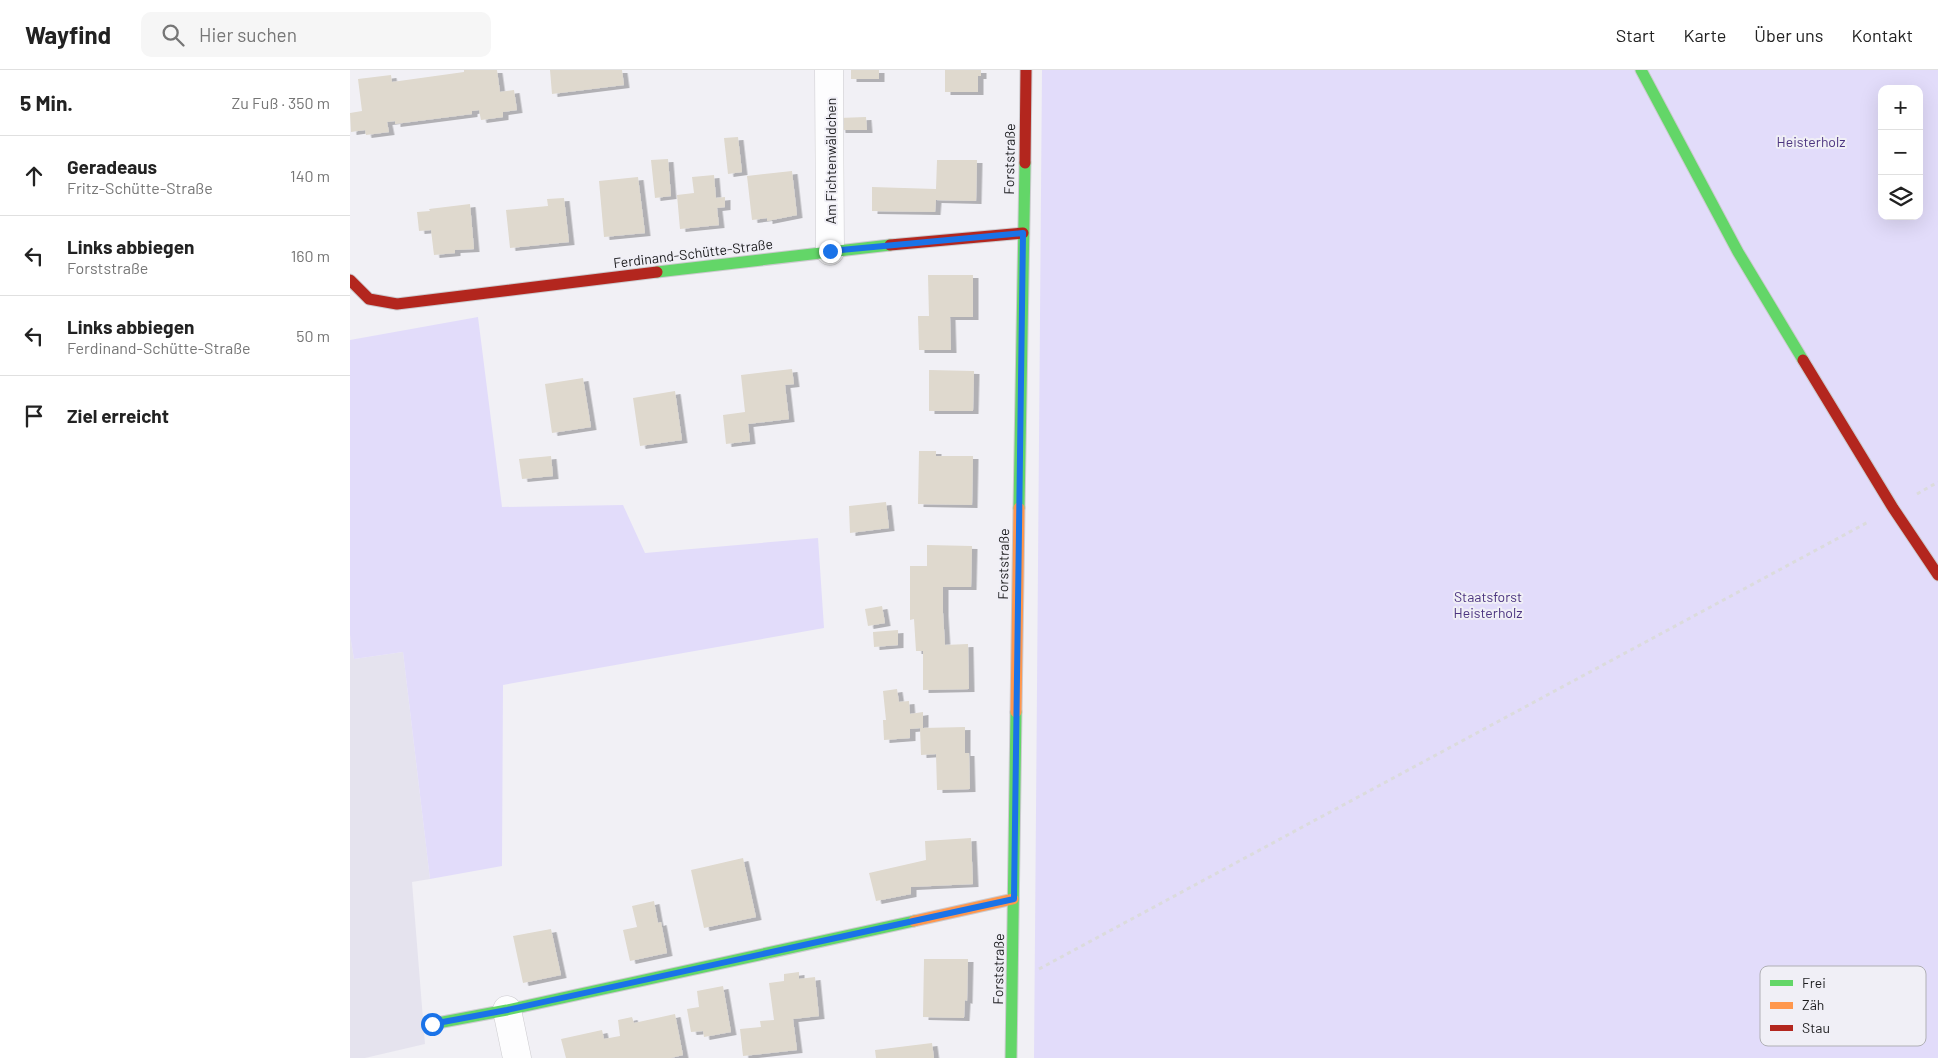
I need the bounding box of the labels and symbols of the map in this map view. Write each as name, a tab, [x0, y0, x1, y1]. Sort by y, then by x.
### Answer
street label: Am Fichtenwäldchen	[822, 98, 839, 224]
street label: Forststraße	[1000, 123, 1018, 195]
park label: Heisterholz	[1777, 133, 1845, 150]
street label: Ferdinand-Schütte-Straße	[612, 235, 774, 271]
route end	[819, 240, 842, 263]
street label: Forststraße	[994, 528, 1012, 600]
park label: Staatsforst Heisterholz	[1454, 588, 1522, 621]
street label: Forststraße	[989, 933, 1007, 1005]
legend	[1760, 966, 1926, 1046]
text: Frei	[1802, 974, 1826, 991]
text: Zäh	[1802, 996, 1824, 1013]
route start	[421, 1013, 444, 1036]
text: Stau	[1802, 1019, 1830, 1036]

